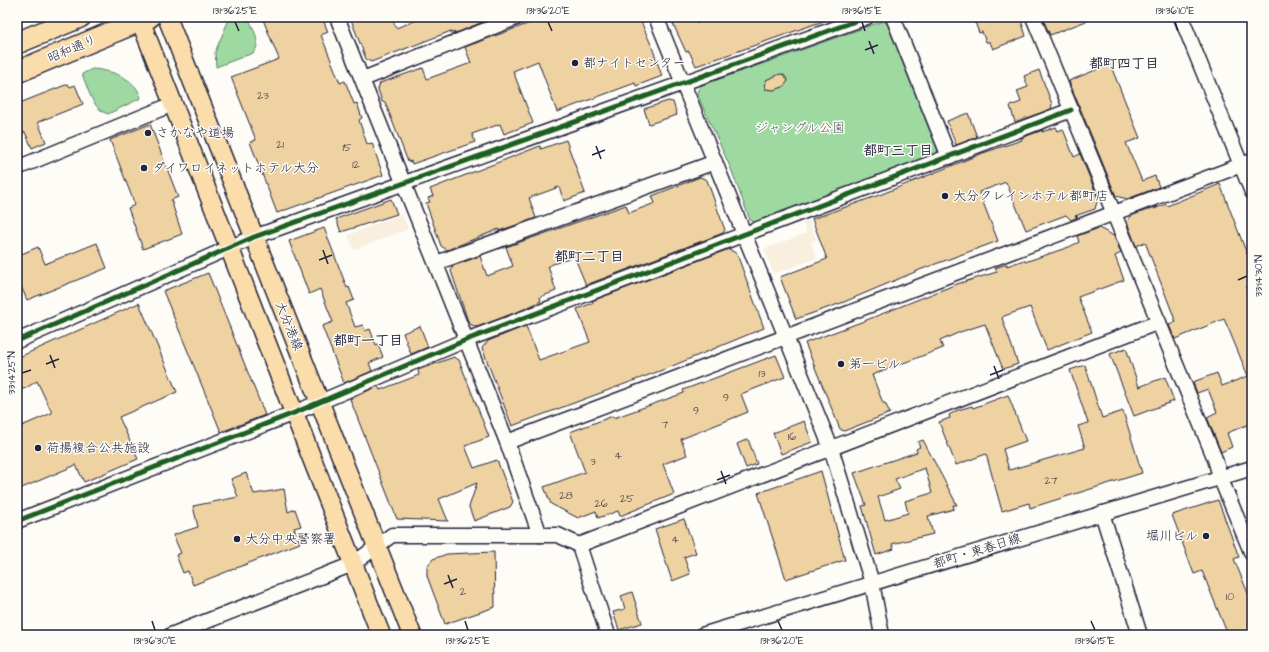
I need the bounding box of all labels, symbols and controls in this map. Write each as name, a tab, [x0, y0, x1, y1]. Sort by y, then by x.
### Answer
text: 131°36'25"E	[213, 4, 257, 18]
text: 131°36'20"E	[526, 4, 570, 18]
text: 131°36'15"E	[842, 4, 882, 18]
text: 131°36'10"E	[1156, 4, 1194, 18]
street label: 昭和通り	[45, 31, 99, 67]
place label: 都ナイトセンター	[583, 54, 685, 72]
district label: 都町四丁目	[1089, 54, 1159, 74]
marker: 都ナイトセンター	[570, 58, 580, 68]
house number: 23	[257, 88, 269, 103]
park label: ジャングル公園	[755, 119, 845, 137]
place label: さかなや道場	[156, 124, 234, 142]
marker: さかなや道場	[143, 128, 153, 138]
house number: 21	[276, 137, 284, 152]
house number: 15	[342, 140, 352, 155]
district label: 都町三丁目	[863, 141, 933, 161]
house number: 12	[352, 157, 361, 172]
place label: ダイワロイネットホテル大分	[152, 159, 319, 177]
marker: ダイワロイネットホテル大分	[139, 163, 149, 173]
place label: 大分クレインホテル都町店	[953, 187, 1108, 205]
marker: 大分クレインホテル都町店	[940, 191, 950, 201]
district label: 都町二丁目	[554, 247, 624, 267]
text: 33°14'30"N	[1252, 255, 1266, 297]
street label: 大分港線	[271, 299, 307, 354]
district label: 都町一丁目	[333, 331, 403, 351]
text: 33°14'25"N	[5, 351, 19, 395]
place label: 第一ビル	[849, 355, 901, 373]
marker: 第一ビル	[836, 359, 846, 369]
house number: 13	[758, 366, 766, 381]
house number: 9	[723, 390, 729, 405]
house number: 9	[693, 403, 699, 418]
house number: 7	[662, 417, 669, 432]
house number: 16	[788, 429, 796, 444]
place label: 荷揚複合公共施設	[46, 439, 150, 457]
marker: 荷揚複合公共施設	[33, 443, 43, 453]
house number: 4	[614, 448, 622, 463]
house number: 3	[590, 454, 596, 469]
house number: 27	[1044, 473, 1058, 488]
house number: 28	[559, 488, 573, 503]
house number: 25	[620, 491, 634, 506]
house number: 26	[594, 496, 608, 511]
place label: 堀川ビル	[1146, 527, 1198, 545]
street label: 都町・東春日線	[931, 529, 1024, 573]
place label: 大分中央警察署	[245, 530, 336, 548]
marker: 堀川ビル	[1201, 531, 1211, 541]
house number: 4	[671, 532, 679, 547]
marker: 大分中央警察署	[232, 534, 242, 544]
house number: 2	[460, 584, 467, 599]
house number: 10	[1226, 589, 1234, 604]
text: 131°36'30"E	[134, 634, 176, 648]
text: 131°36'25"E	[446, 634, 490, 648]
text: 131°36'20"E	[760, 634, 804, 648]
text: 131°36'15"E	[1075, 634, 1115, 648]

